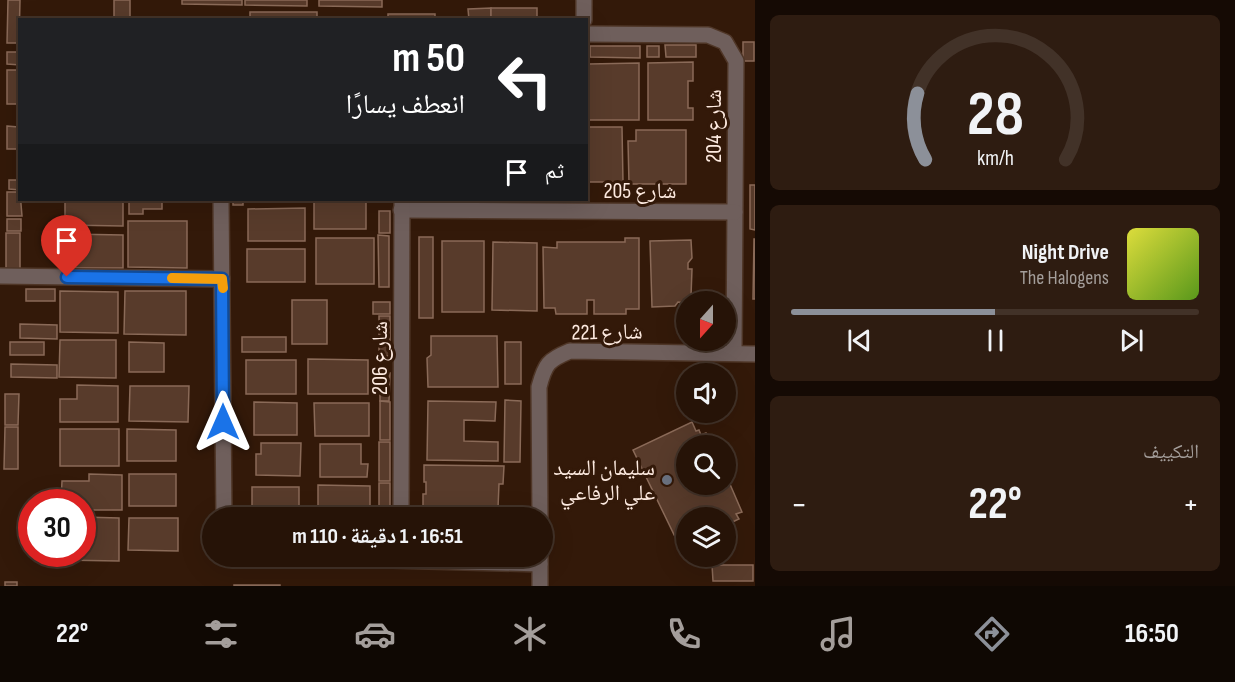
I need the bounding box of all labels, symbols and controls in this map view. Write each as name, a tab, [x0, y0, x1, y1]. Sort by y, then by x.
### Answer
text: 50 m	[392, 33, 465, 84]
icon: left	[486, 42, 564, 120]
text: 28	[967, 78, 1023, 153]
text: انعطف يسارًا	[346, 89, 465, 121]
street label: شارع 204	[701, 89, 728, 163]
text: km/h	[976, 146, 1014, 171]
icon: arrive	[500, 156, 533, 189]
text: ثم	[545, 158, 564, 185]
street label: شارع 205	[603, 178, 677, 205]
pin	[41, 215, 92, 277]
icon: arrive	[50, 224, 83, 257]
text: Night Drive	[1022, 239, 1109, 266]
text: The Halogens	[1020, 266, 1109, 290]
north arrow	[676, 291, 736, 351]
map controls	[676, 291, 736, 567]
street label: شارع 221	[571, 318, 643, 347]
street label: شارع 206	[367, 321, 394, 395]
icon: previous	[843, 324, 876, 357]
icon: pause	[979, 324, 1012, 357]
icon: next	[1115, 324, 1148, 357]
button: sound	[676, 363, 736, 423]
position arrow	[191, 390, 255, 454]
button: search	[676, 435, 736, 495]
text: التكييف	[1143, 440, 1199, 464]
place label: سليمان السيد علي الرفاعي	[553, 455, 655, 510]
marker: سليمان السيد علي الرفاعي	[660, 473, 674, 487]
text: 22°	[968, 477, 1022, 532]
text: −	[791, 485, 807, 525]
text: +	[1183, 485, 1199, 525]
speed limit sign: 30	[18, 489, 96, 567]
button: layers	[676, 507, 736, 567]
text: 16:51 · 1 دقيقة · 110 m	[292, 523, 463, 550]
icon: filters	[200, 613, 242, 655]
icon: car	[354, 613, 396, 655]
icon: climate	[509, 613, 551, 655]
icon: phone	[663, 613, 705, 655]
icon: music	[817, 613, 859, 655]
icon: directions	[971, 613, 1013, 655]
text: 22°	[56, 618, 88, 650]
text: 16:50	[1125, 618, 1179, 650]

